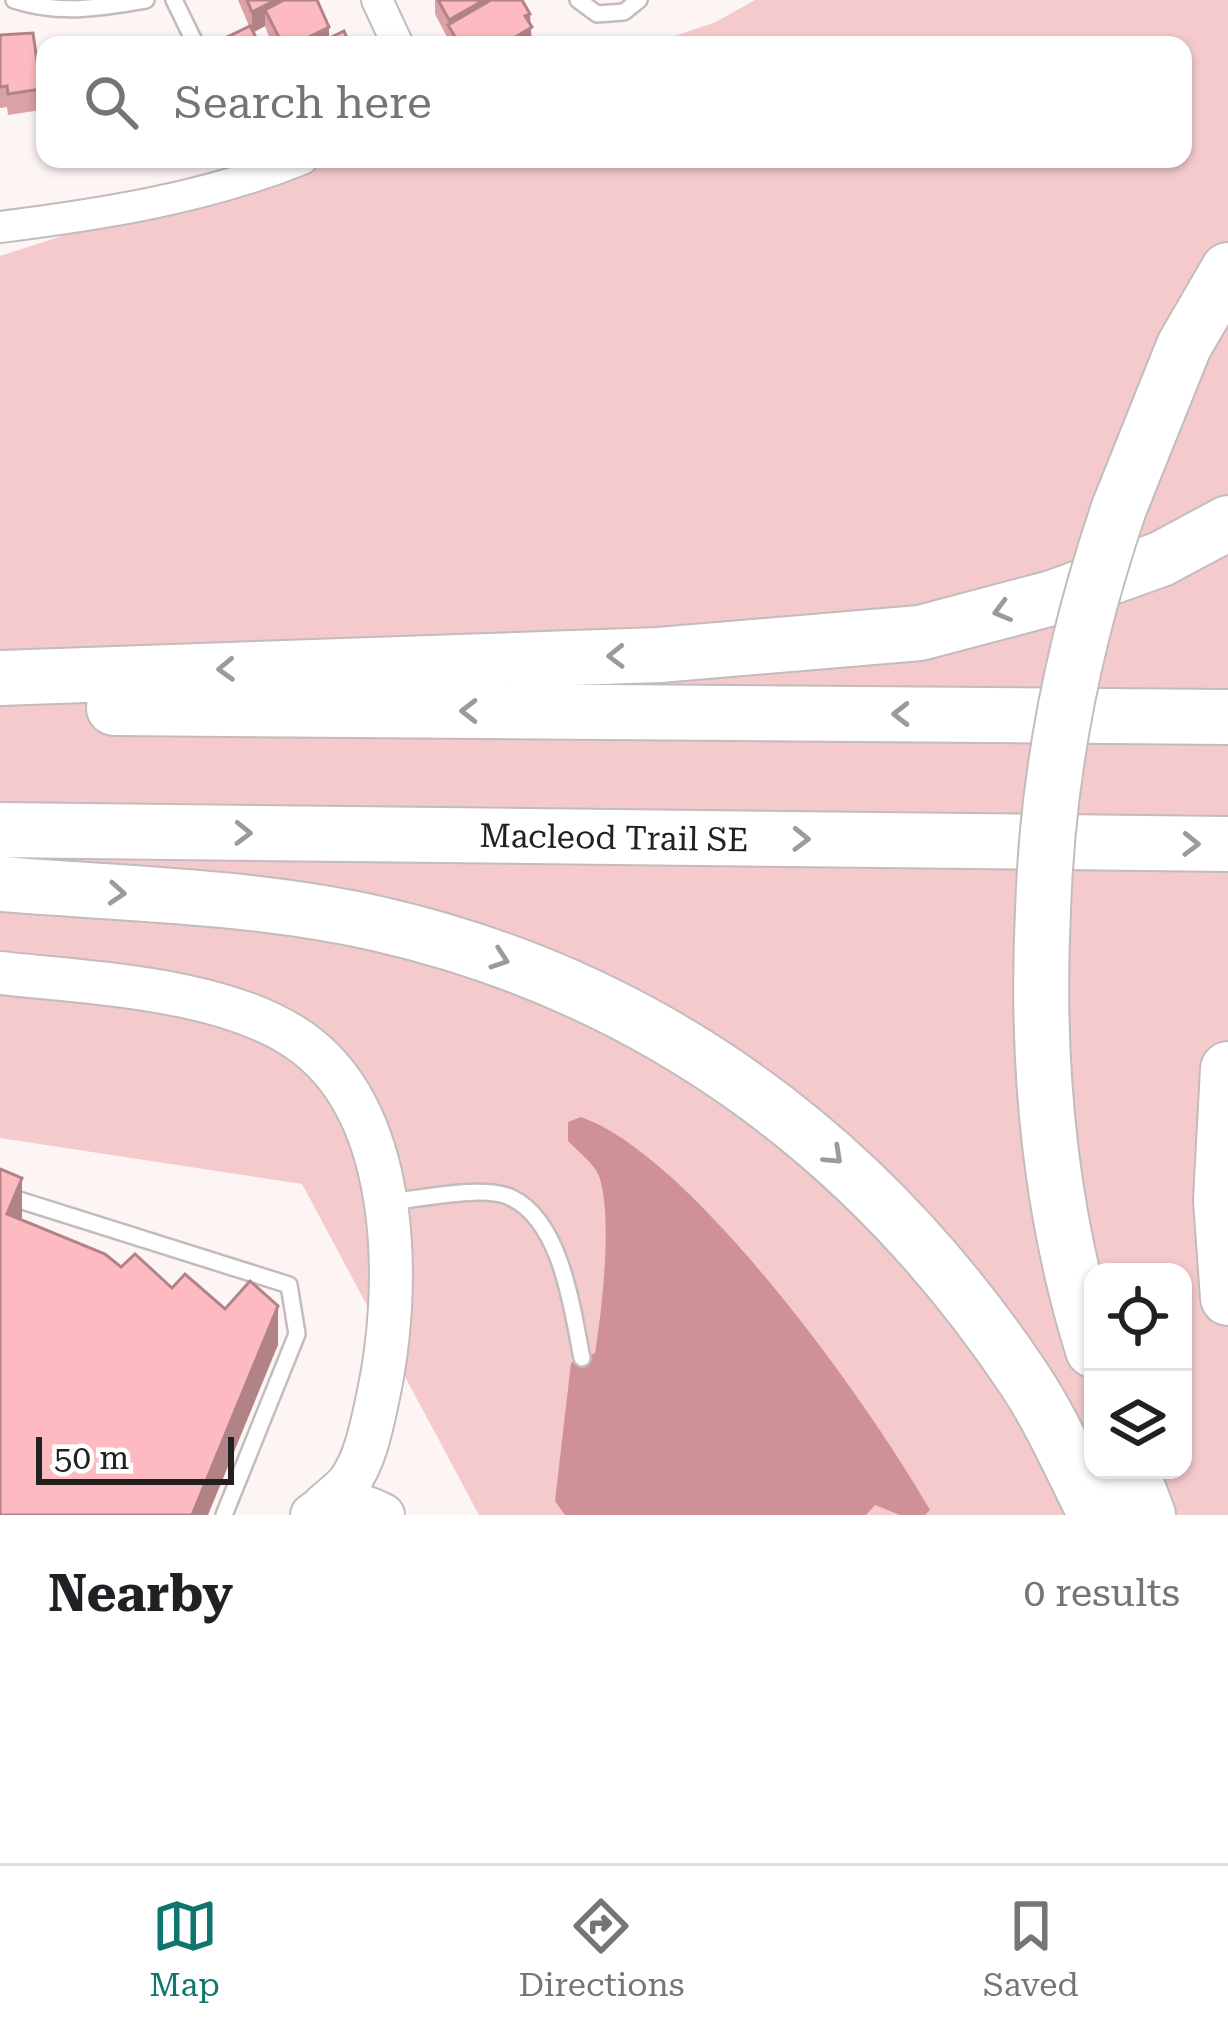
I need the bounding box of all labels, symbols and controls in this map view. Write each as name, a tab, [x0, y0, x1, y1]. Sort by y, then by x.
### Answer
search box	[36, 36, 1192, 168]
icon: search	[78, 69, 144, 135]
text: Search here	[174, 76, 432, 129]
one-way arrow	[993, 596, 1013, 621]
one-way arrow	[606, 642, 625, 668]
one-way arrow	[216, 656, 235, 682]
one-way arrow	[459, 698, 477, 724]
one-way arrow	[891, 701, 909, 727]
street label: Macleod Trail SE	[479, 816, 749, 859]
one-way arrow	[234, 819, 253, 845]
one-way arrow	[793, 826, 811, 852]
one-way arrow	[1182, 830, 1201, 856]
one-way arrow	[108, 879, 127, 905]
one-way arrow	[488, 945, 509, 969]
one-way arrow	[820, 1141, 841, 1163]
map controls	[1084, 1263, 1192, 1479]
button: locate	[1084, 1263, 1192, 1371]
button: layers	[1084, 1371, 1192, 1479]
scale bar	[36, 1431, 234, 1484]
text: 50 m	[54, 1438, 129, 1477]
text: Nearby	[48, 1564, 233, 1623]
text: 0 results	[1023, 1570, 1180, 1616]
tab: Map	[149, 1893, 220, 2004]
tab: Directions	[518, 1893, 684, 2004]
tab: Saved	[983, 1893, 1079, 2004]

